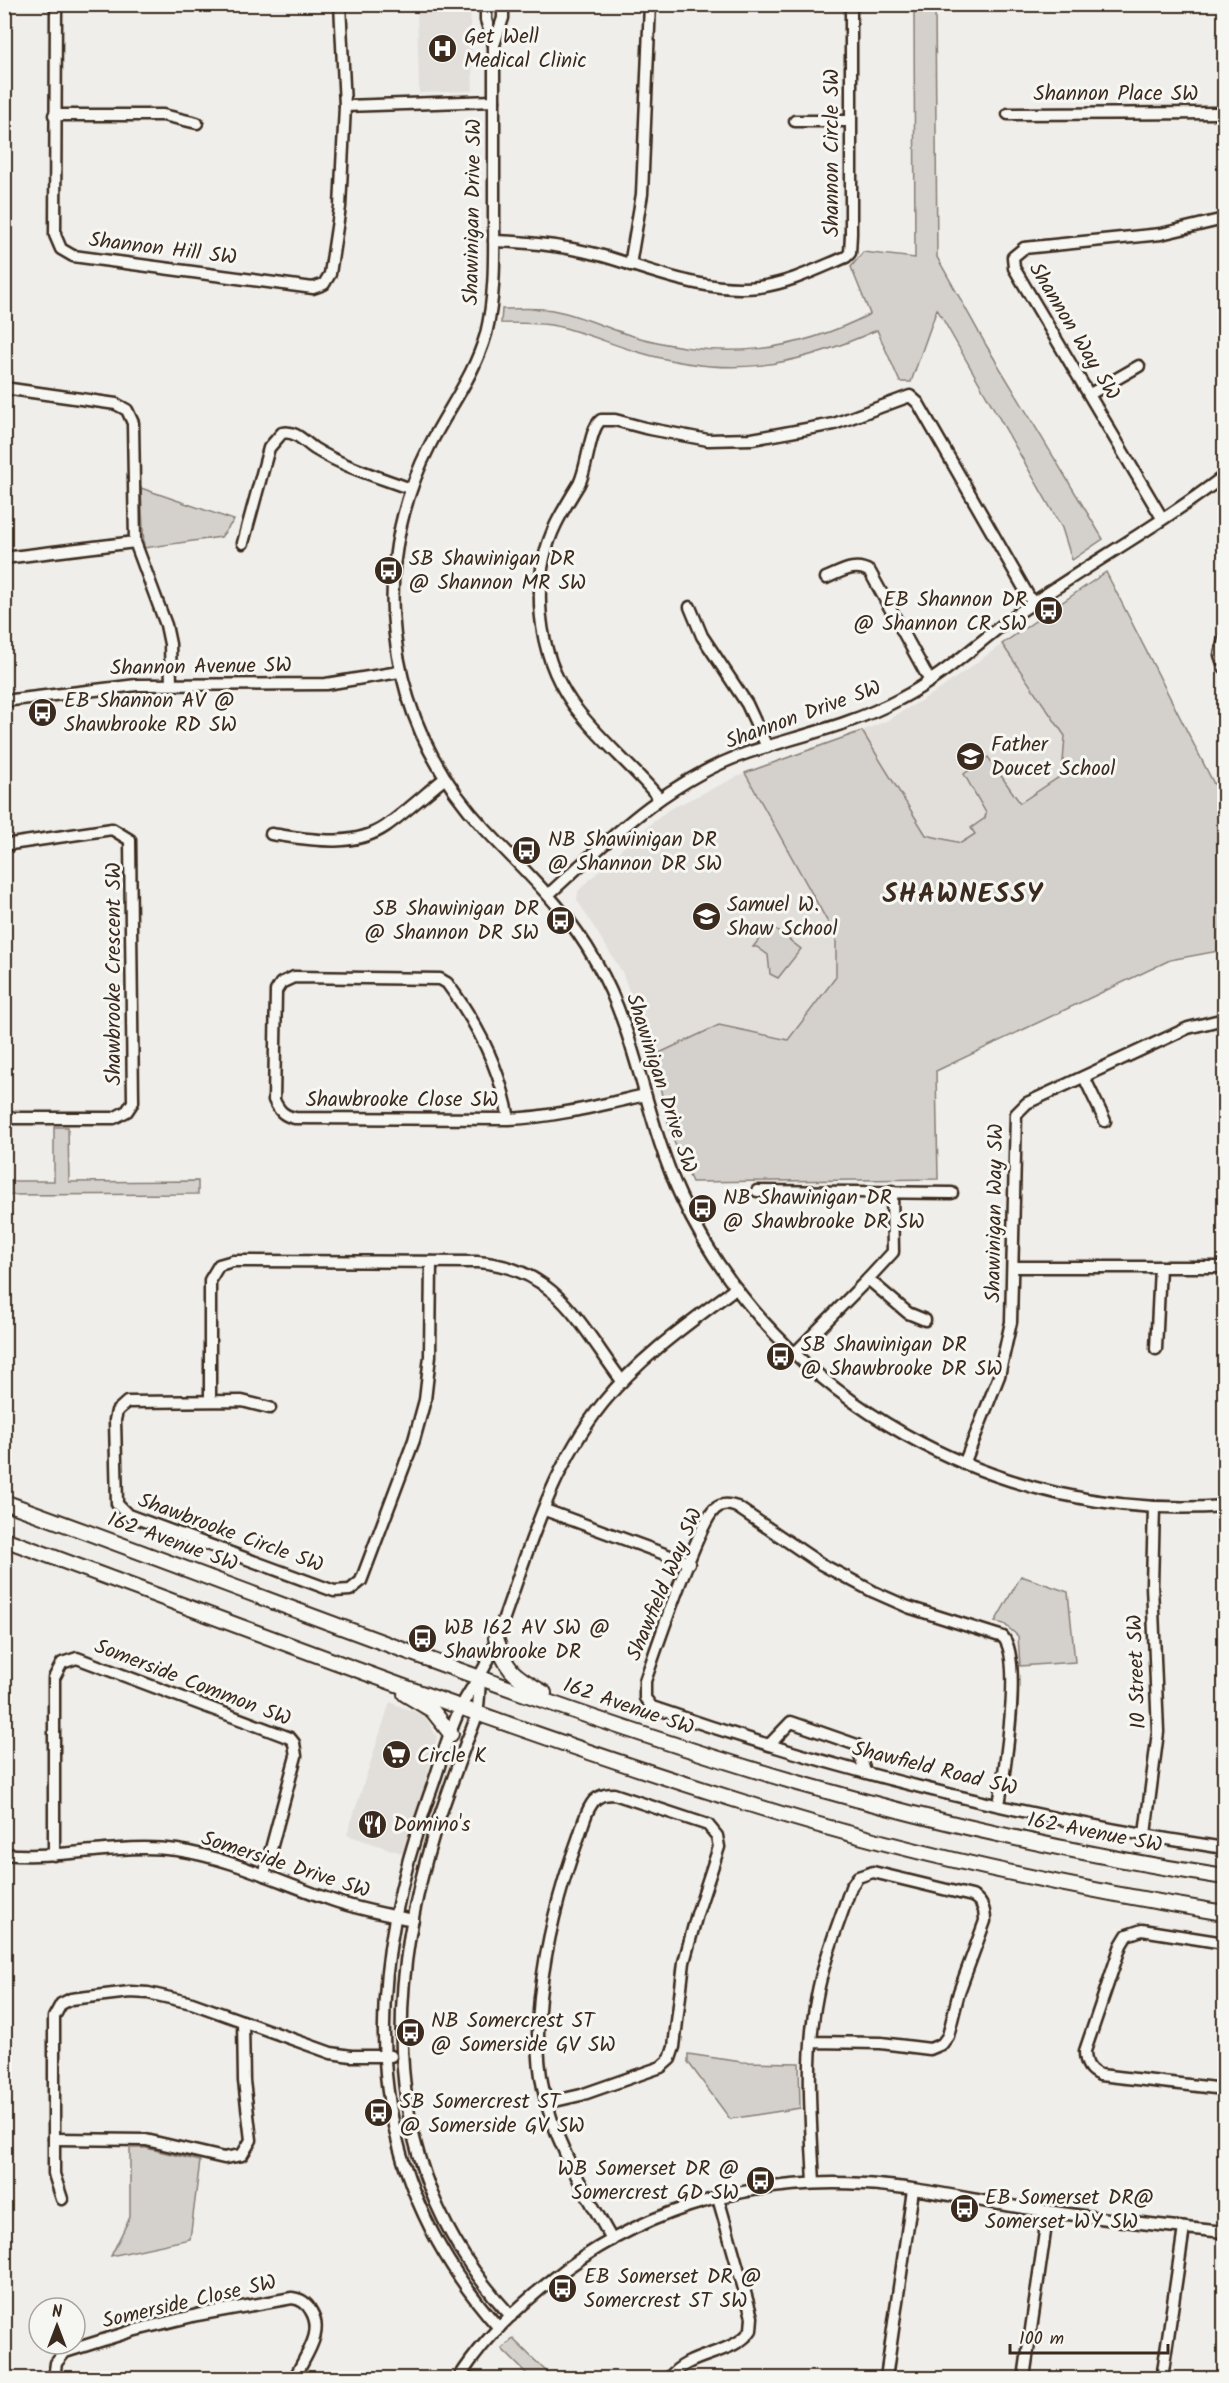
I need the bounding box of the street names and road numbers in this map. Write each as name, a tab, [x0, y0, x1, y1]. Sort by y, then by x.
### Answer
street label: Shannon Circle SW	[816, 69, 849, 237]
street label: Shannon Place SW	[1034, 78, 1198, 111]
street label: Shawinigan Drive SW	[455, 118, 492, 306]
street label: Shannon Hill SW	[87, 224, 239, 275]
street label: Shannon Way SW	[1019, 256, 1128, 407]
street label: Shannon Avenue SW	[110, 649, 292, 686]
street label: Shannon Drive SW	[721, 672, 886, 759]
street label: Shawbrooke Crescent SW	[98, 862, 131, 1086]
street label: Shawinigan Drive SW	[616, 990, 705, 1177]
street label: Shawbrooke Close SW	[306, 1084, 498, 1117]
street label: Shawinigan Way SW	[977, 1123, 1014, 1303]
street label: Shawbrooke Circle SW	[133, 1484, 328, 1582]
street label: Shawfield Way SW	[618, 1503, 712, 1666]
street label: 162 Avenue SW	[103, 1504, 242, 1581]
street label: 10 Street SW	[1119, 1614, 1156, 1730]
street label: Somerside Common SW	[89, 1631, 296, 1736]
street label: 162 Avenue SW	[559, 1670, 699, 1745]
street label: Shawfield Road SW	[849, 1733, 1021, 1806]
street label: 162 Avenue SW	[1024, 1804, 1165, 1863]
street label: Somerside Drive SW	[197, 1823, 374, 1908]
street label: Somerside Close SW	[99, 2266, 280, 2339]

